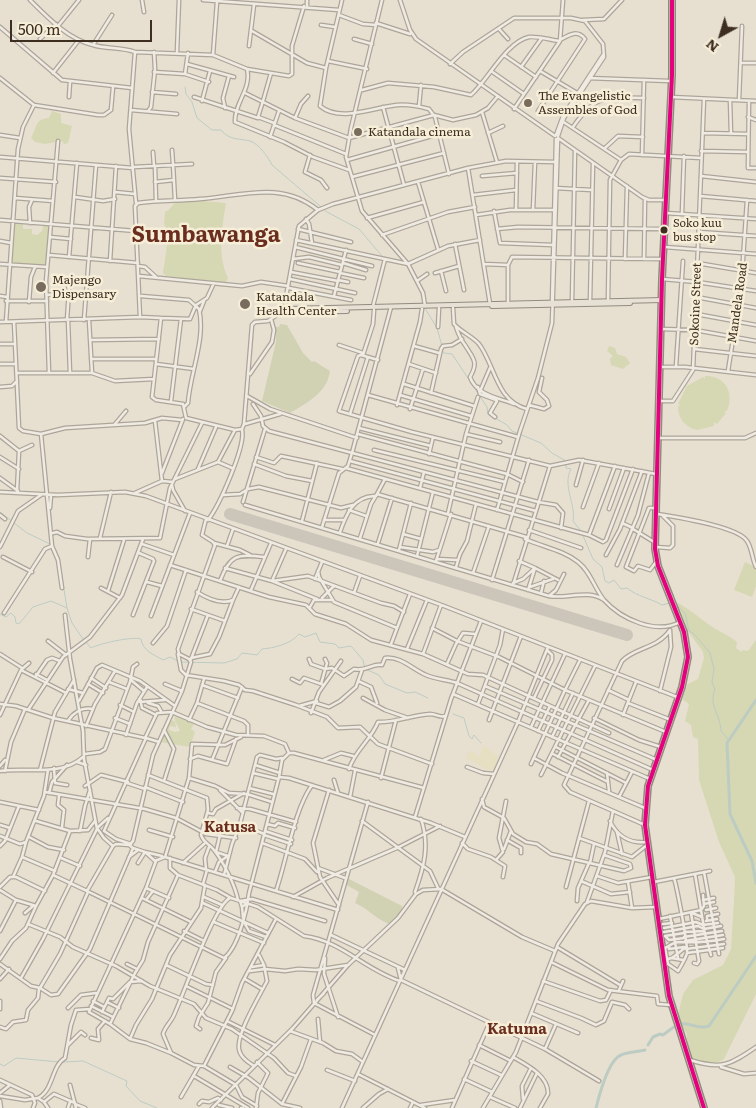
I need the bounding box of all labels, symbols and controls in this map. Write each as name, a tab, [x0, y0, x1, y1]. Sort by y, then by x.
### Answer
scale bar	[12, 10, 155, 42]
north arrow	[696, 10, 746, 60]
text: 500 m	[18, 17, 61, 40]
text: N	[701, 35, 722, 58]
place label: The Evangelistic Assembles of God	[538, 89, 637, 117]
marker: The Evangelistic Assembles of God	[522, 97, 534, 109]
place label: Katandala cinema	[368, 125, 471, 139]
marker: Katandala cinema	[352, 126, 364, 138]
place label: Soko kuu bus stop	[673, 217, 722, 243]
district label: Sumbawanga	[132, 223, 280, 249]
marker: Soko kuu bus stop	[659, 225, 669, 235]
street label: Sokoine Street	[687, 262, 705, 346]
street label: Mandela Road	[725, 262, 751, 344]
place label: Majengo Dispensary	[52, 273, 116, 301]
marker: Majengo Dispensary	[34, 280, 48, 294]
place label: Katandala Health Center	[256, 290, 336, 318]
marker: Katandala Health Center	[238, 297, 252, 311]
district label: Katusa	[204, 819, 256, 837]
district label: Katuma	[487, 1021, 547, 1039]

